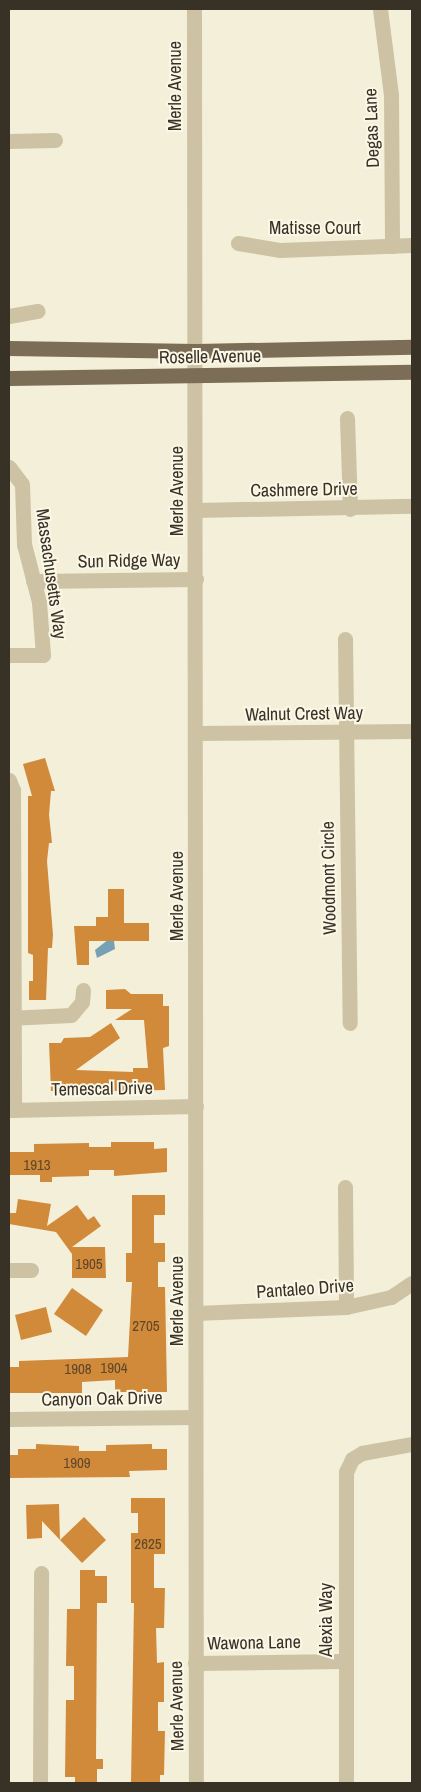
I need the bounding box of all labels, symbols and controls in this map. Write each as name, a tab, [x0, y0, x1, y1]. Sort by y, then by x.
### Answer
street label: Merle Avenue	[164, 41, 186, 131]
street label: Degas Lane	[360, 88, 384, 168]
street label: Matisse Court	[269, 217, 361, 239]
street label: Roselle Avenue	[158, 345, 262, 369]
street label: Merle Avenue	[166, 446, 188, 536]
street label: Cashmere Drive	[250, 478, 358, 502]
street label: Massachusetts Way	[31, 507, 71, 641]
street label: Sun Ridge Way	[77, 549, 181, 573]
street label: Walnut Crest Way	[245, 702, 363, 726]
street label: Woodmont Circle	[317, 821, 341, 935]
street label: Merle Avenue	[166, 851, 188, 941]
street label: Temescal Drive	[51, 1077, 153, 1101]
house number: 1913	[23, 1156, 51, 1174]
house number: 1905	[75, 1255, 103, 1273]
street label: Merle Avenue	[166, 1256, 188, 1346]
street label: Pantaleo Drive	[256, 1275, 354, 1303]
house number: 2705	[132, 1317, 160, 1335]
house number: 1904	[100, 1359, 128, 1377]
house number: 1908	[64, 1360, 92, 1378]
street label: Canyon Oak Drive	[41, 1387, 163, 1411]
house number: 1909	[63, 1454, 91, 1472]
house number: 2625	[134, 1535, 162, 1553]
street label: Alexia Way	[315, 1583, 337, 1657]
street label: Wawona Lane	[207, 1631, 301, 1655]
street label: Merle Avenue	[165, 1660, 189, 1752]

